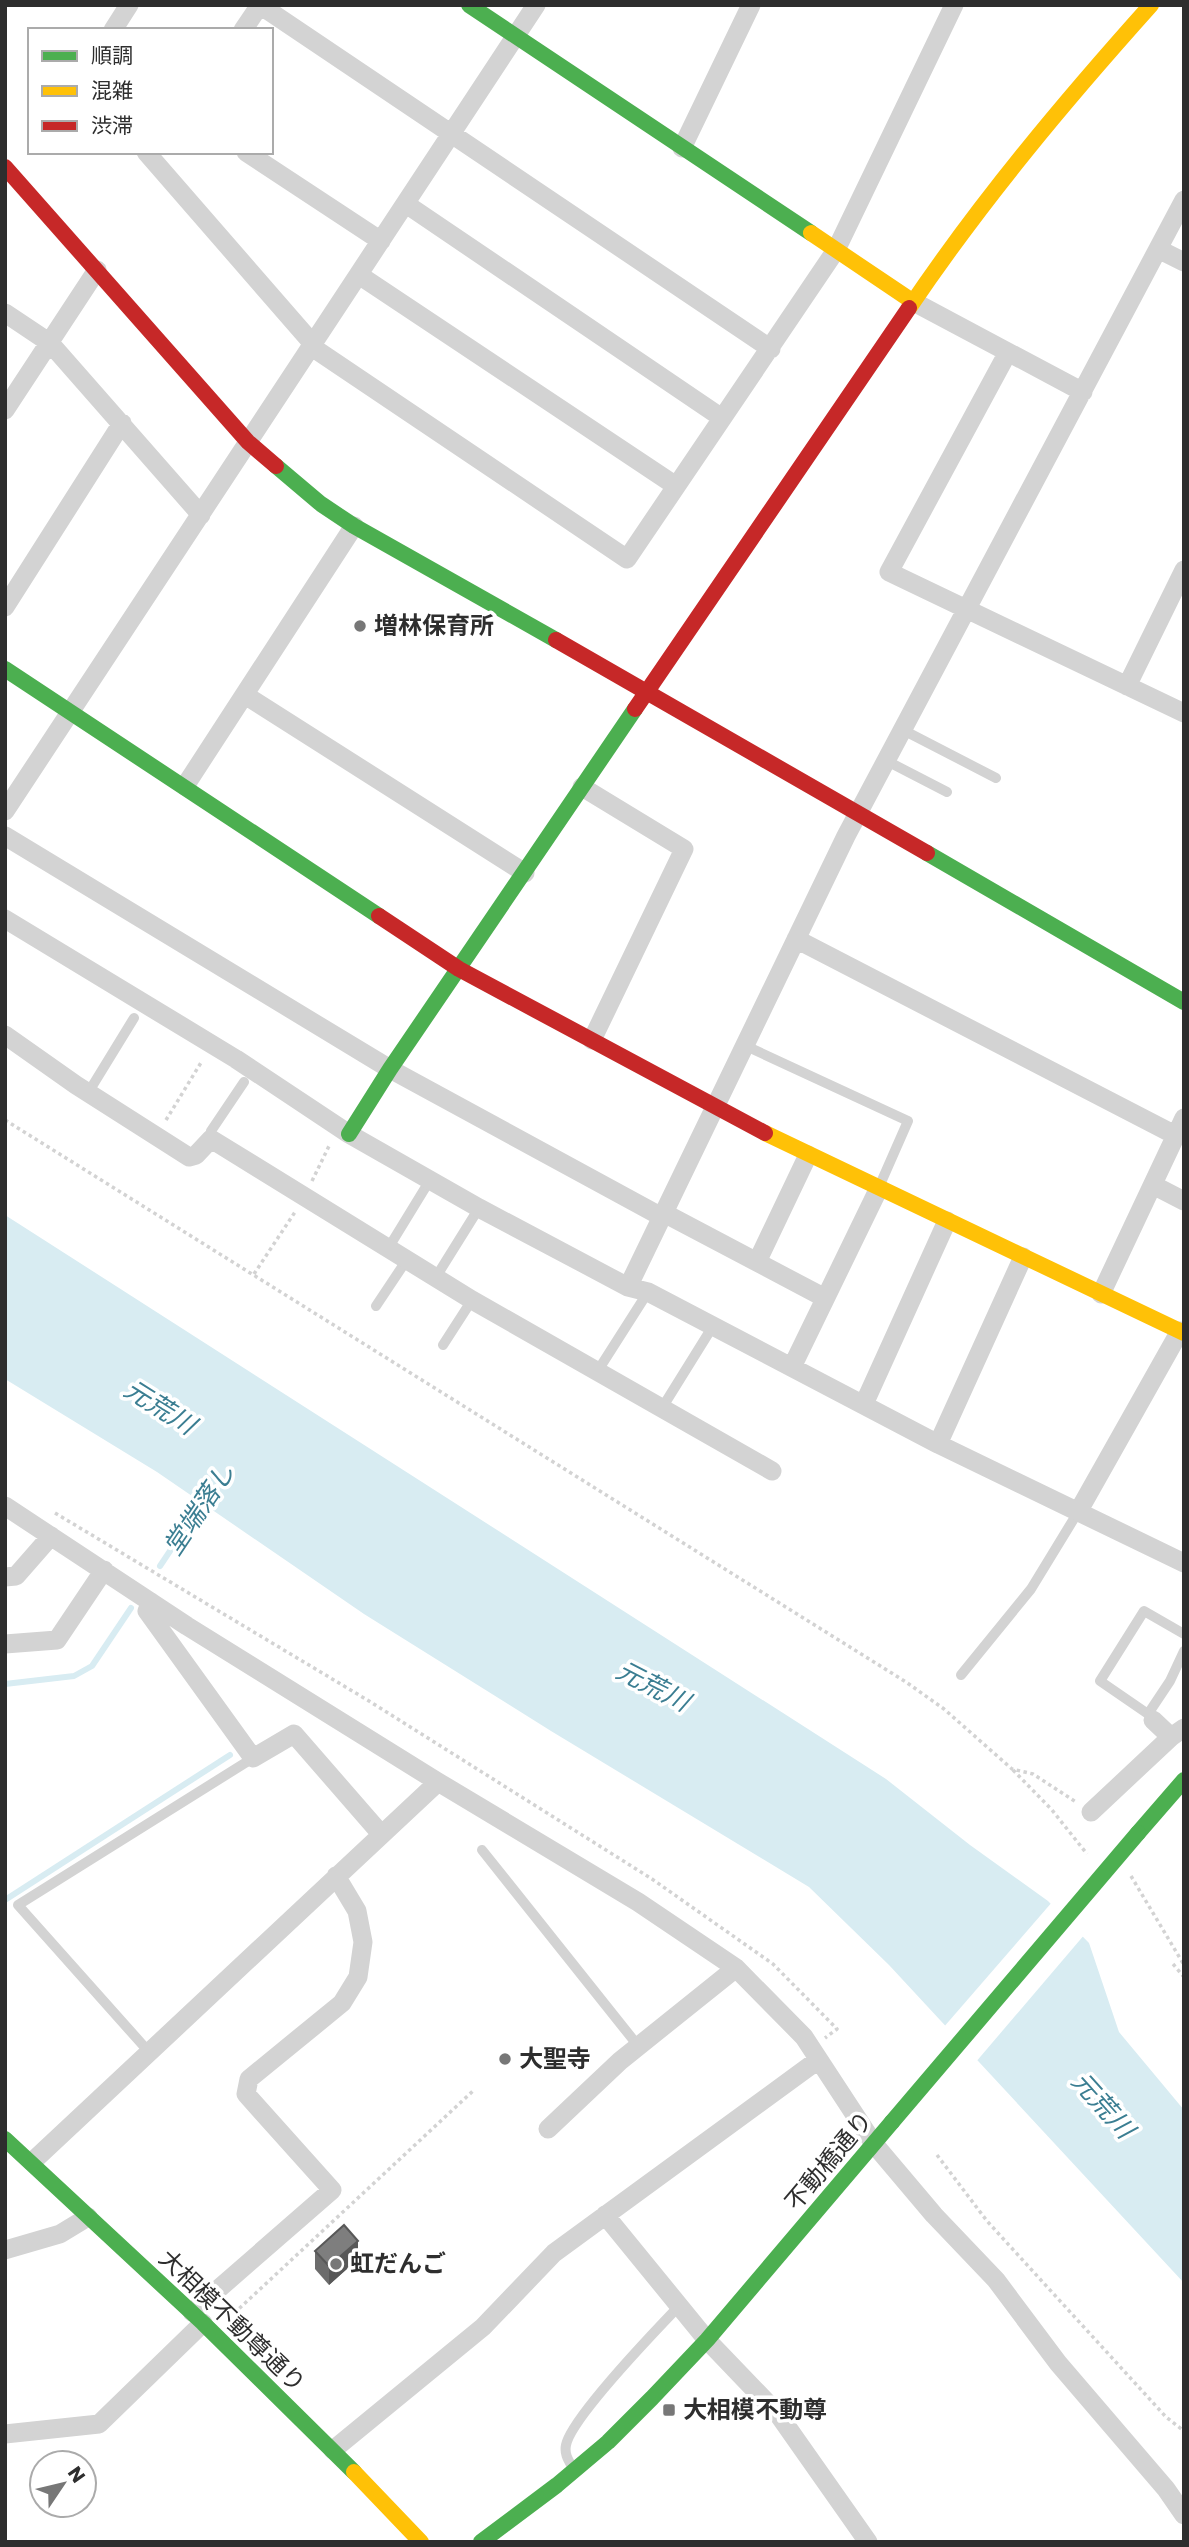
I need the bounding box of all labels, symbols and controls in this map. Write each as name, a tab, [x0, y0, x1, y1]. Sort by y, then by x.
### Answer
legend	[28, 28, 273, 154]
text: 順調	[91, 41, 133, 70]
text: 混雑	[91, 76, 133, 105]
text: 渋滞	[91, 111, 133, 140]
place label: 増林保育所	[374, 609, 494, 642]
marker: 増林保育所	[352, 618, 368, 634]
water label: 元荒川	[117, 1371, 205, 1445]
water label: 堂端落し	[155, 1456, 243, 1562]
water label: 元荒川	[610, 1652, 699, 1721]
place label: 大聖寺	[519, 2042, 591, 2075]
marker: 大聖寺	[497, 2051, 513, 2067]
water label: 元荒川	[1064, 2064, 1144, 2148]
street label: 不動橋通り	[777, 2104, 880, 2217]
street label: 大相模不動尊通り	[152, 2242, 313, 2399]
place label: 虹だんご	[350, 2247, 446, 2280]
marker: 虹だんご	[328, 2256, 344, 2272]
place label: 大相模不動尊	[683, 2393, 827, 2426]
marker: 大相模不動尊	[661, 2402, 677, 2418]
north arrow	[28, 2449, 98, 2519]
text: N	[61, 2461, 92, 2488]

